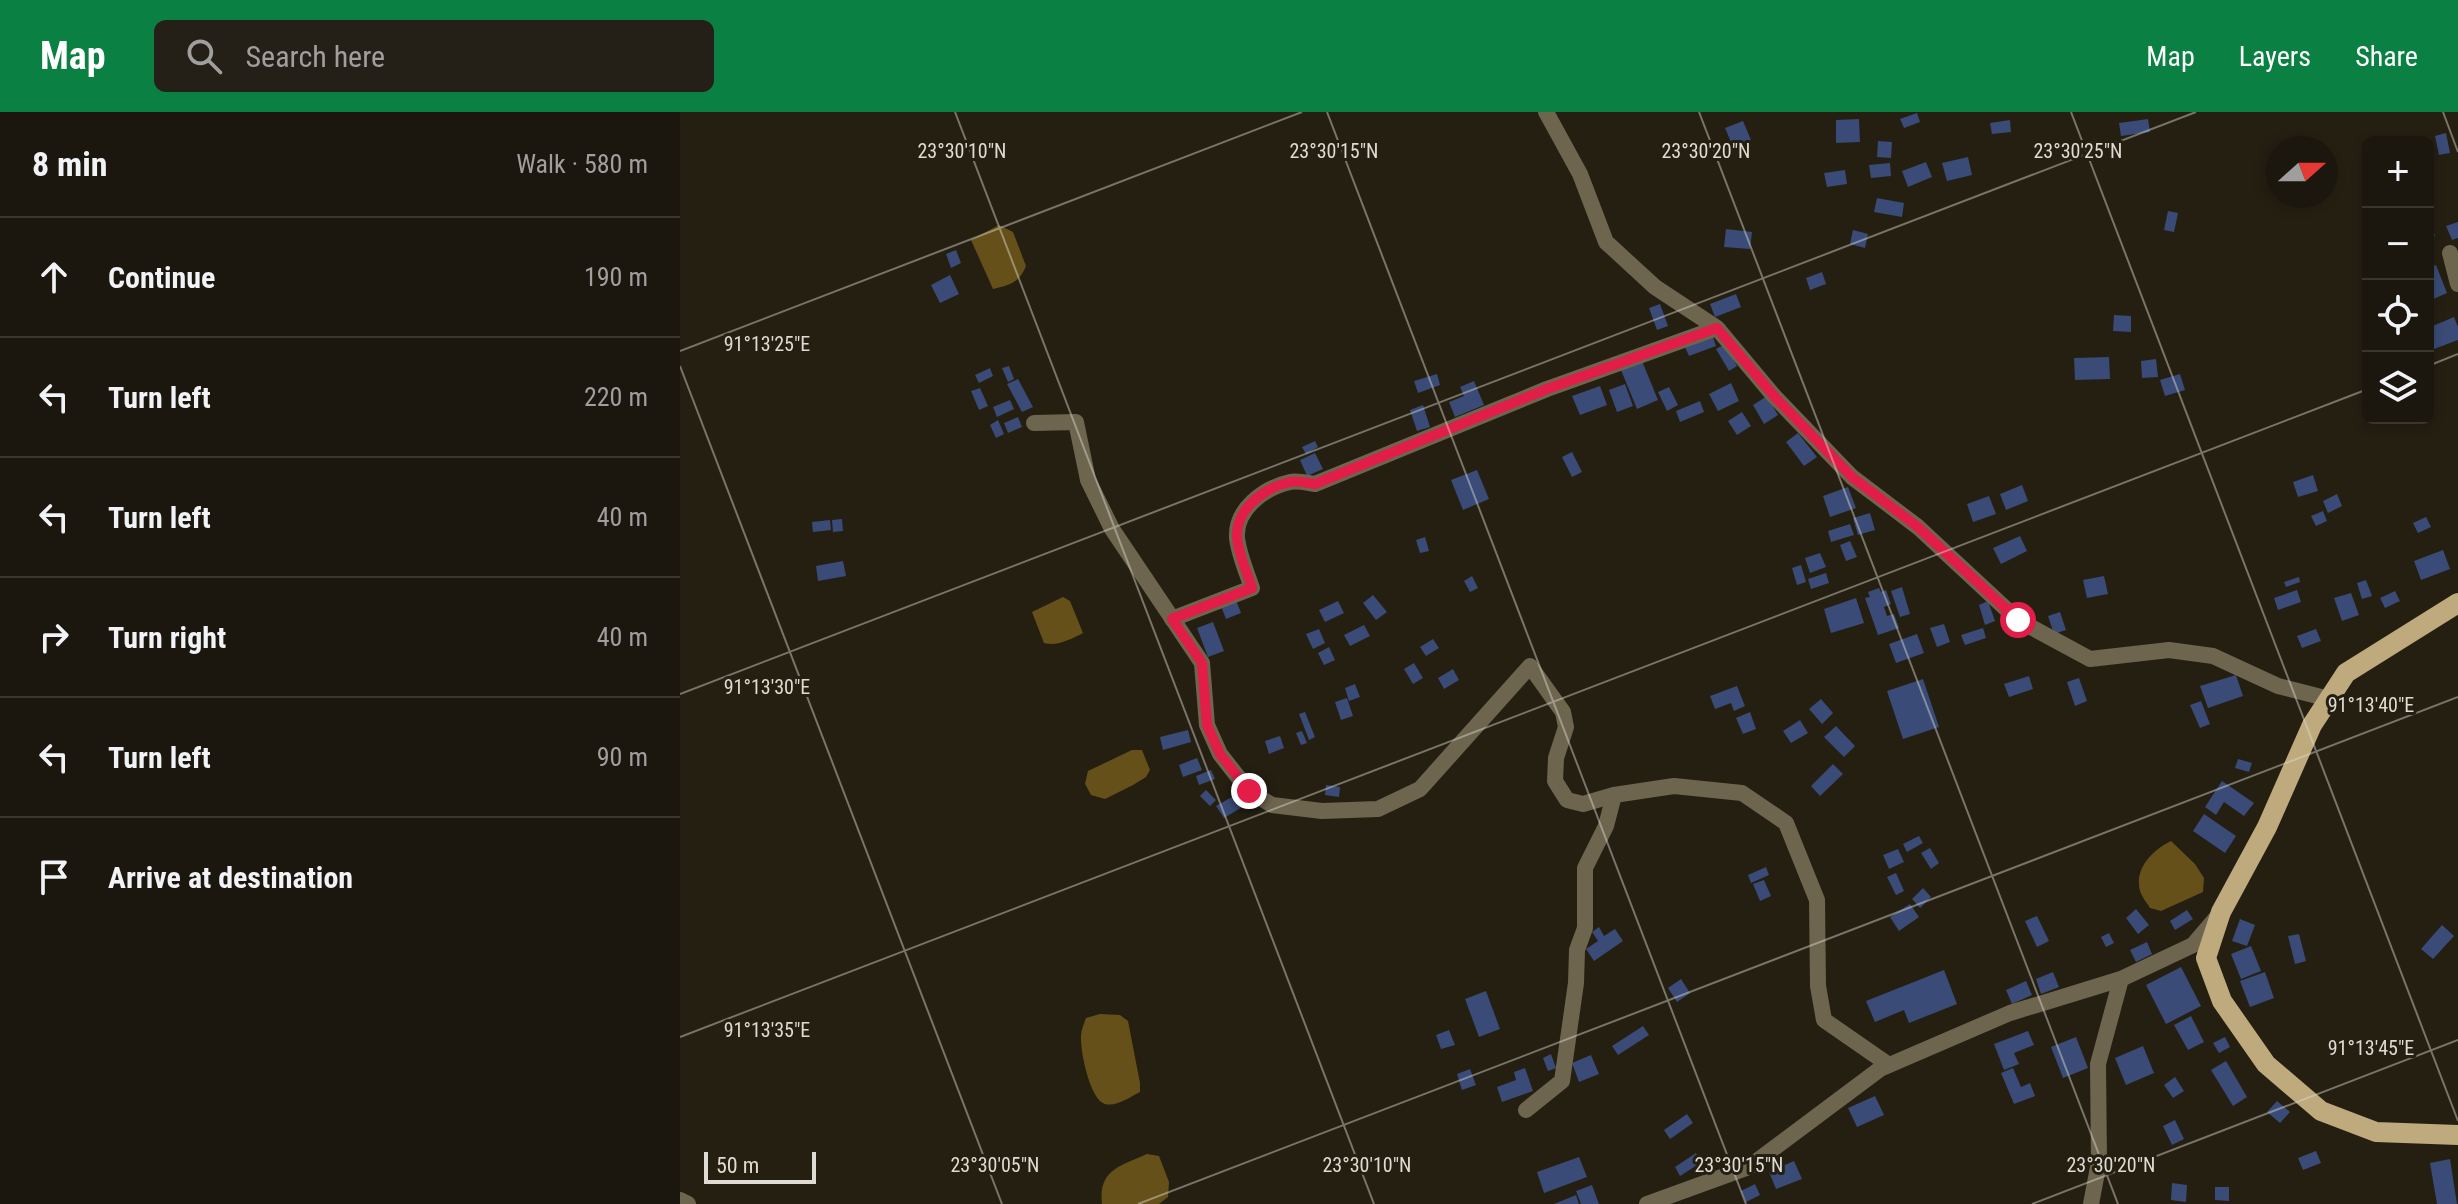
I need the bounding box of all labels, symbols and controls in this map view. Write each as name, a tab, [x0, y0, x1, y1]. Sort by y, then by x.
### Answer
search box	[154, 20, 714, 92]
text: Map	[40, 34, 106, 78]
icon: search	[182, 34, 226, 78]
text: Search here	[246, 39, 385, 74]
text: Map	[2146, 40, 2195, 73]
text: Layers	[2239, 40, 2311, 73]
text: Share	[2355, 40, 2418, 73]
north arrow	[2266, 136, 2338, 208]
map controls	[2362, 136, 2434, 424]
button: +	[2362, 136, 2434, 208]
text: 23°30'10"N	[917, 139, 1007, 163]
text: 23°30'15"N	[1289, 139, 1379, 163]
text: 23°30'20"N	[1661, 139, 1751, 163]
text: 23°30'25"N	[2033, 139, 2123, 163]
text: 8 min	[32, 144, 108, 184]
text: Walk · 580 m	[516, 149, 648, 179]
button: −	[2362, 208, 2434, 280]
icon: ahead	[32, 255, 76, 299]
text: Continue	[108, 260, 215, 295]
text: 190 m	[584, 262, 648, 292]
button: locate	[2362, 280, 2434, 352]
text: 91°13'25"E	[724, 332, 810, 356]
button: layers	[2362, 352, 2434, 424]
icon: left	[32, 375, 76, 419]
text: Turn left	[108, 380, 211, 415]
text: 220 m	[584, 382, 648, 412]
icon: left	[32, 495, 76, 539]
text: Turn left	[108, 500, 211, 535]
text: 40 m	[597, 502, 648, 532]
route start	[2000, 602, 2036, 638]
icon: right	[32, 615, 76, 659]
text: Turn right	[108, 620, 226, 655]
text: 40 m	[597, 622, 648, 652]
text: 91°13'30"E	[724, 675, 810, 699]
text: 91°13'40"E	[2328, 693, 2414, 717]
icon: left	[32, 735, 76, 779]
text: Turn left	[108, 740, 211, 775]
text: 90 m	[597, 742, 648, 772]
route end	[1231, 773, 1267, 809]
icon: arrive	[32, 855, 76, 899]
text: Arrive at destination	[108, 860, 353, 895]
text: 91°13'35"E	[724, 1018, 810, 1042]
text: 91°13'45"E	[2328, 1036, 2414, 1060]
scale bar	[704, 1148, 816, 1184]
text: 50 m	[716, 1153, 759, 1178]
text: 23°30'05"N	[950, 1153, 1040, 1177]
text: 23°30'10"N	[1322, 1153, 1412, 1177]
text: 23°30'15"N	[1694, 1153, 1784, 1177]
text: 23°30'20"N	[2066, 1153, 2156, 1177]

